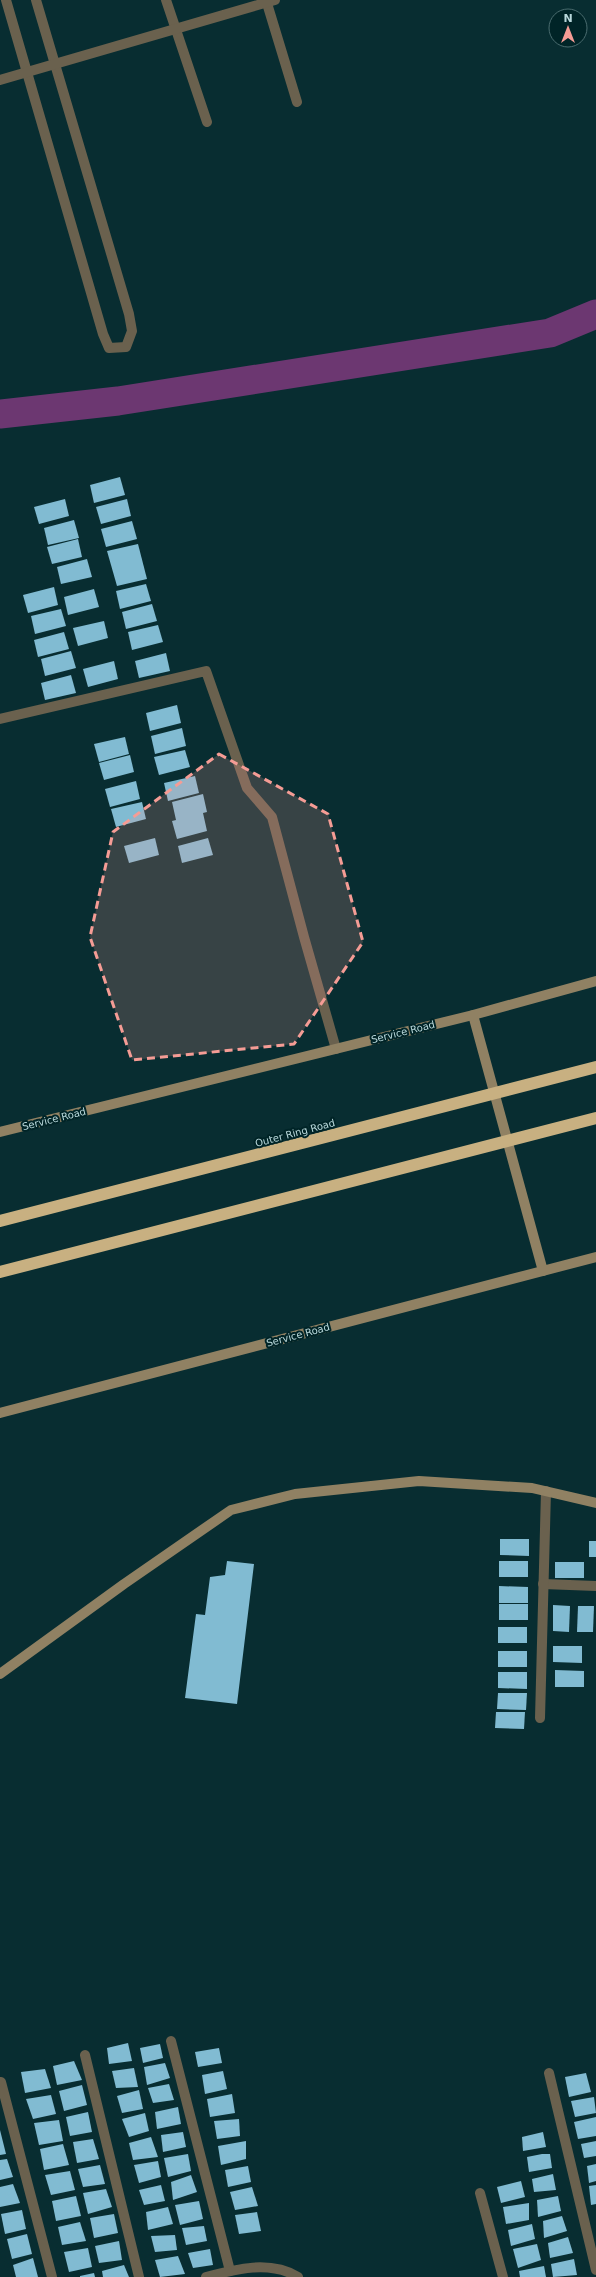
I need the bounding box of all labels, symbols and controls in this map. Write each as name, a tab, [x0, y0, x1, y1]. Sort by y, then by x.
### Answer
north arrow	[548, 8, 588, 48]
text: N	[563, 12, 573, 25]
street label: Service Road	[370, 1019, 436, 1045]
street label: Service Road	[21, 1106, 87, 1132]
street label: Outer Ring Road	[254, 1117, 336, 1149]
street label: Service Road	[265, 1321, 331, 1349]

